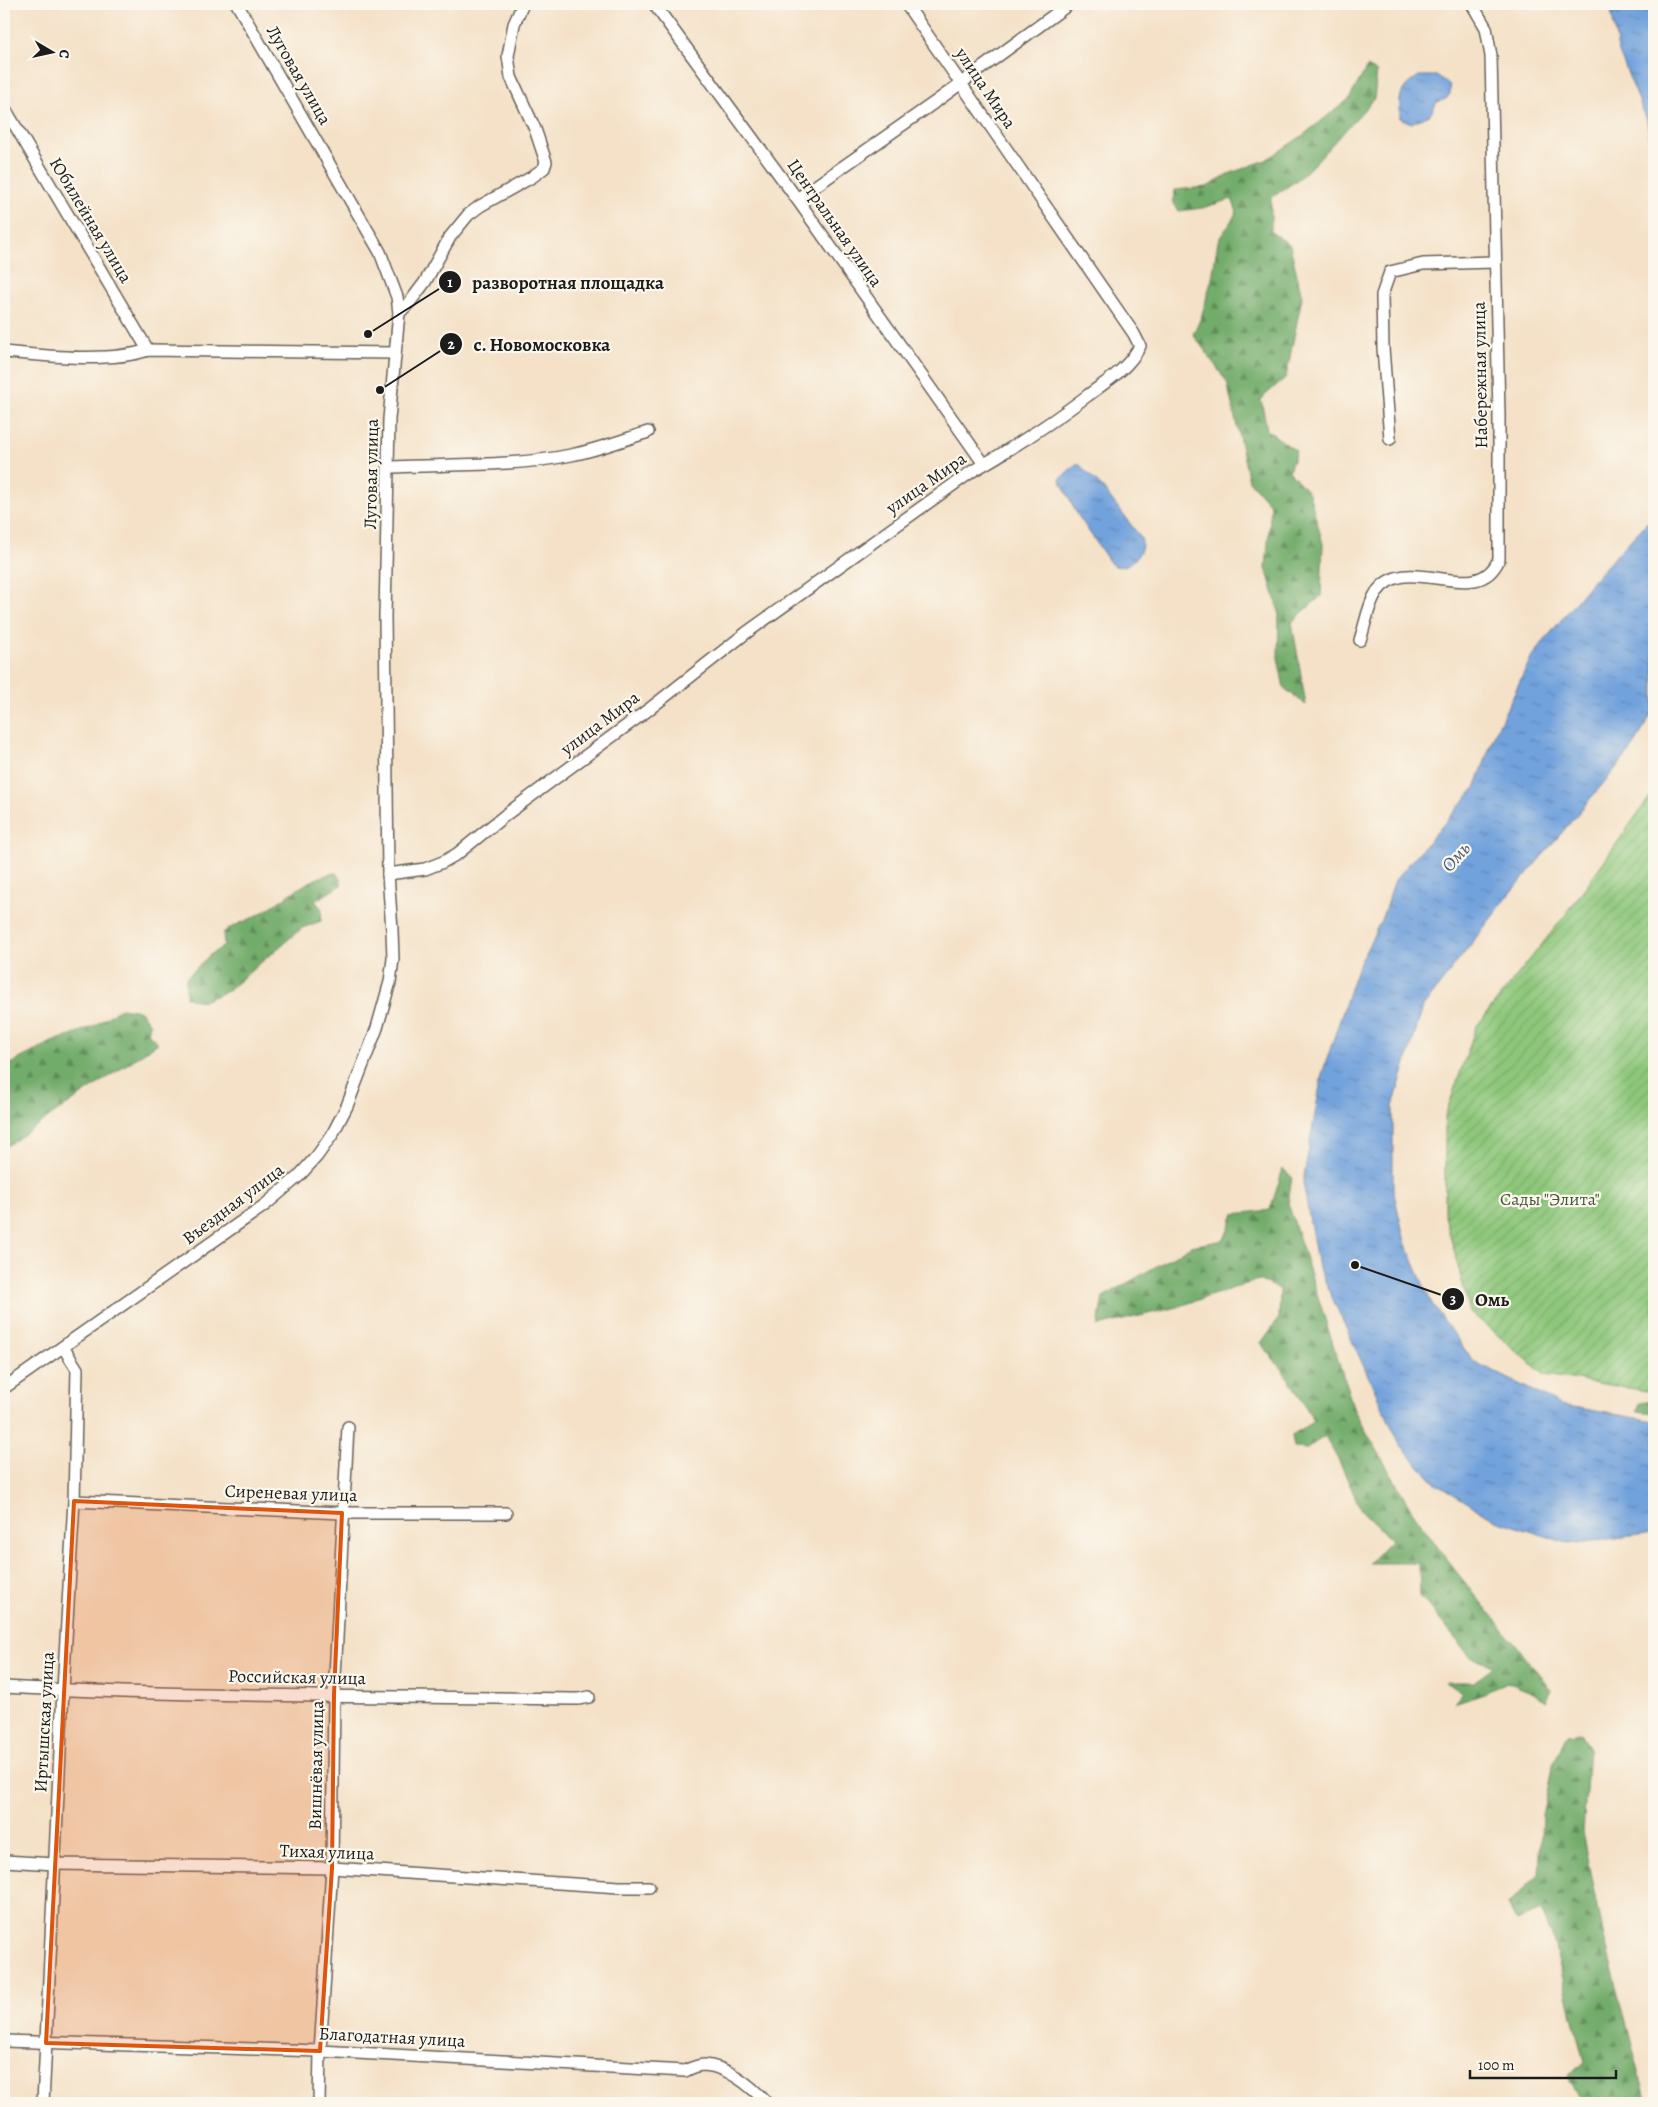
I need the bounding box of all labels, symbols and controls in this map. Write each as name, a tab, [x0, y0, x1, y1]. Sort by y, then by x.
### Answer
street label: Луговая улица	[261, 21, 337, 130]
north arrow	[28, 28, 78, 78]
street label: улица Мира	[950, 42, 1022, 134]
text: С	[54, 48, 74, 60]
street label: Юбилейная улица	[44, 153, 138, 288]
street label: Центральная улица	[782, 154, 889, 292]
callout: разворотная площадка	[437, 265, 674, 299]
text: разворотная площадка	[472, 270, 665, 296]
text: 1	[447, 272, 453, 292]
street label: Набережная улица	[1467, 301, 1493, 449]
callout: с. Новомосковка	[438, 327, 621, 361]
text: с. Новомосковка	[474, 332, 611, 358]
text: 2	[447, 334, 455, 354]
street label: Луговая улица	[358, 418, 384, 530]
street label: улица Мира	[880, 446, 972, 520]
street label: улица Мира	[555, 685, 645, 761]
water label: Омь	[1436, 836, 1476, 878]
street label: Въездная улица	[177, 1157, 289, 1250]
park label: Сады "Элита"	[1500, 1187, 1600, 1211]
callout: Омь	[1440, 1282, 1519, 1316]
text: Омь	[1475, 1287, 1509, 1313]
text: 3	[1450, 1289, 1456, 1309]
street label: Сиреневая улица	[224, 1479, 359, 1507]
street label: Иртышская улица	[28, 1650, 60, 1793]
street label: Российская улица	[228, 1664, 367, 1690]
street label: Вишнёвая улица	[303, 1699, 329, 1830]
street label: Тихая улица	[279, 1838, 376, 1866]
street label: Благодатная улица	[318, 2021, 467, 2053]
scale bar	[1470, 2047, 1617, 2079]
text: 100 m	[1478, 2055, 1515, 2075]

